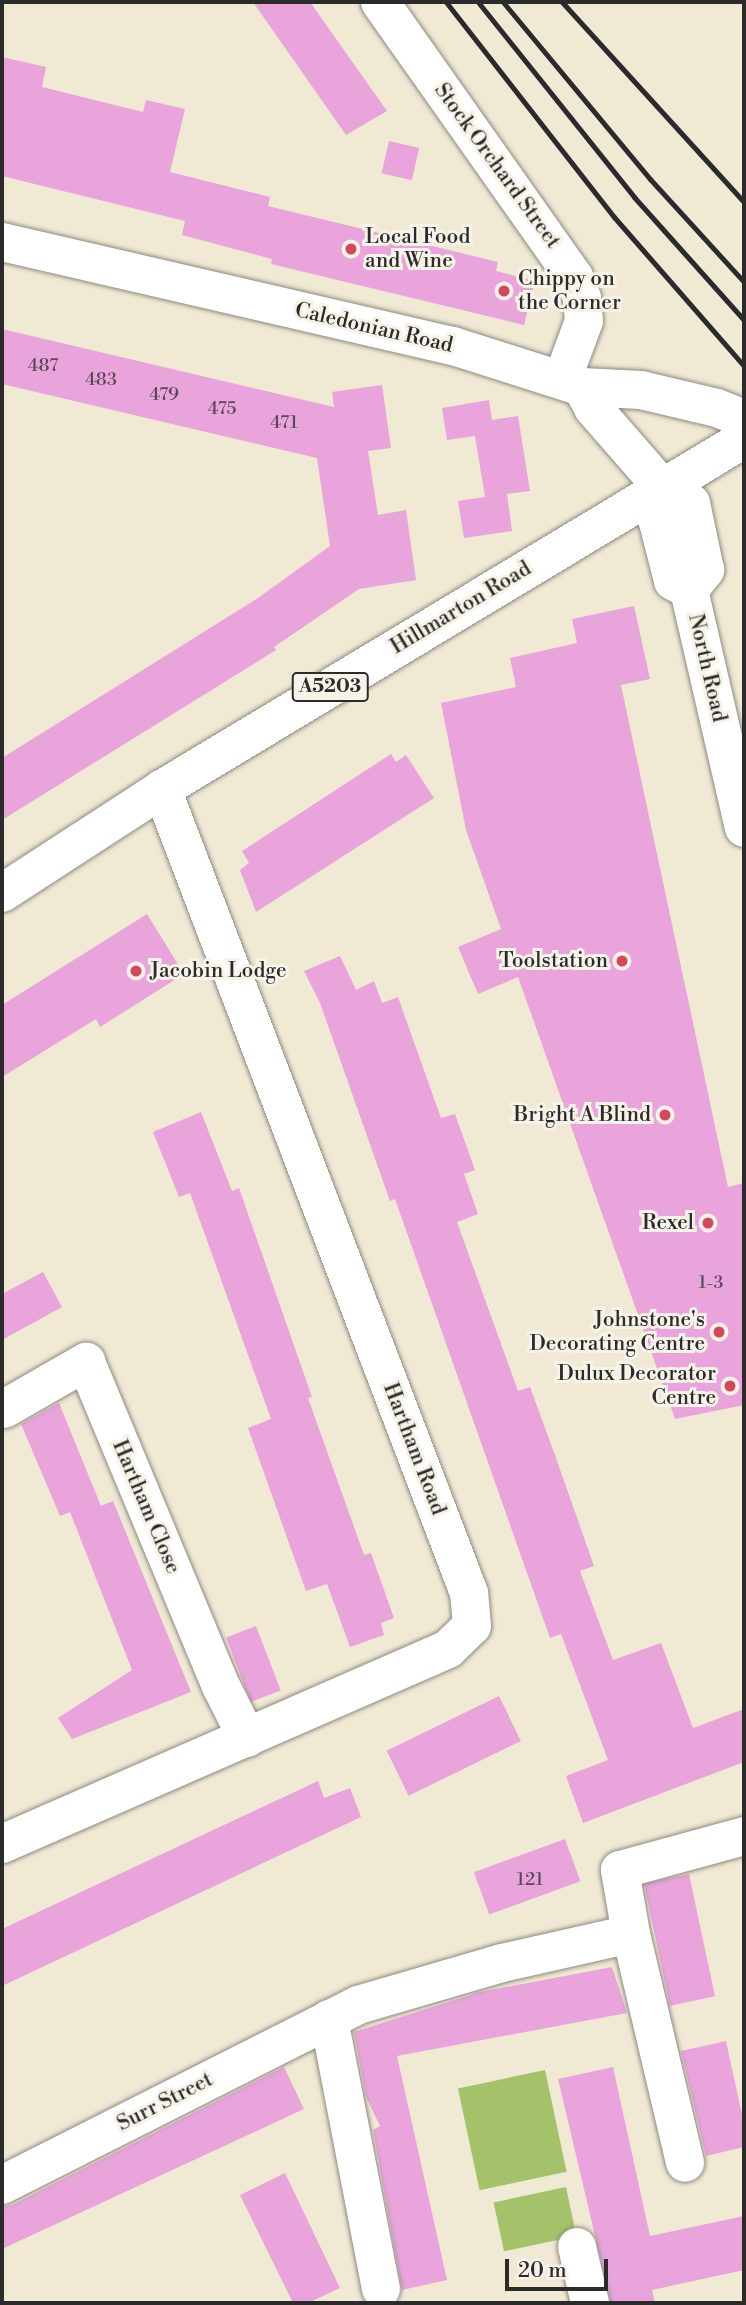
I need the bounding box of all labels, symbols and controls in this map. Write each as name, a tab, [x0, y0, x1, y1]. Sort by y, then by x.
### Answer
street label: Stock Orchard Street	[429, 79, 565, 253]
place label: Local Food and Wine	[365, 224, 470, 274]
marker: Local Food and Wine	[343, 241, 359, 257]
place label: Chippy on the Corner	[518, 266, 621, 316]
marker: Chippy on the Corner	[496, 283, 512, 299]
street label: Caledonian Road	[293, 298, 455, 358]
house number: 487	[28, 355, 58, 377]
house number: 483	[85, 369, 117, 391]
house number: 479	[149, 384, 179, 406]
house number: 475	[208, 398, 236, 420]
house number: 471	[270, 412, 298, 434]
street label: Hillmarton Road	[386, 556, 536, 660]
street label: North Road	[682, 612, 732, 724]
road number: A5203	[292, 672, 368, 702]
place label: Toolstation	[499, 948, 608, 974]
marker: Toolstation	[614, 953, 630, 969]
place label: Jacobin Lodge	[150, 958, 287, 984]
marker: Jacobin Lodge	[128, 963, 144, 979]
place label: Bright A Blind	[514, 1102, 651, 1128]
marker: Bright A Blind	[657, 1107, 673, 1123]
place label: Rexel	[642, 1210, 694, 1236]
marker: Rexel	[700, 1215, 716, 1231]
house number: 1-3	[699, 1272, 723, 1294]
place label: Johnstone's Decorating Centre	[529, 1307, 705, 1357]
marker: Johnstone's Decorating Centre	[711, 1324, 727, 1340]
place label: Dulux Decorator Centre	[558, 1361, 716, 1411]
marker: Dulux Decorator Centre	[722, 1378, 738, 1394]
street label: Hartham Road	[377, 1379, 451, 1519]
street label: Hartham Close	[106, 1436, 186, 1578]
house number: 121	[517, 1869, 543, 1891]
street label: Surr Street	[113, 2067, 217, 2137]
scale bar	[508, 2246, 611, 2290]
text: 20 m	[518, 2258, 567, 2284]

